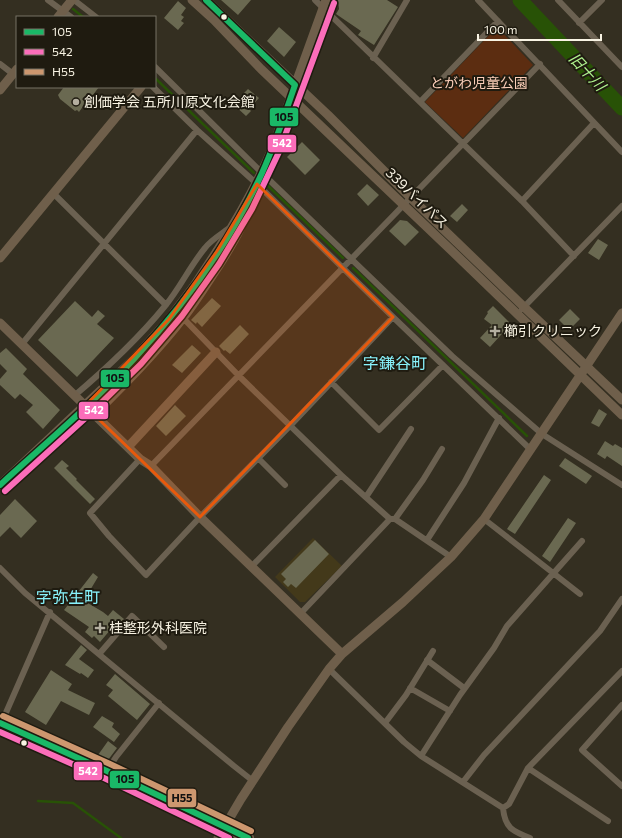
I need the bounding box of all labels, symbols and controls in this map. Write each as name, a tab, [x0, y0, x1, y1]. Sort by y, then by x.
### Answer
unlabelled marker	[219, 12, 229, 22]
legend	[16, 16, 156, 88]
scale bar	[478, 16, 601, 42]
text: 100 m	[484, 22, 518, 36]
text: 105	[52, 24, 72, 38]
text: 542	[52, 44, 73, 58]
water label: 旧十川	[566, 49, 611, 95]
text: H55	[52, 64, 75, 78]
park label: とがわ児童公園	[430, 74, 528, 91]
place label: 創価学会 五所川原文化会館	[84, 93, 255, 110]
marker: 創価学会 五所川原文化会館	[71, 97, 81, 107]
line badge: 105	[269, 107, 299, 127]
text: 105	[275, 110, 293, 123]
line badge: 542	[267, 134, 297, 153]
text: 542	[272, 136, 292, 149]
street label: 339バイパス	[383, 164, 452, 232]
place label: 櫛引クリニック	[504, 322, 602, 339]
marker: 櫛引クリニック	[489, 325, 501, 337]
district label: 字鎌谷町	[363, 353, 427, 372]
line badge: 105	[100, 369, 130, 388]
text: 105	[106, 371, 124, 384]
line badge: 542	[78, 401, 109, 420]
text: 542	[84, 403, 104, 416]
district label: 字弥生町	[36, 587, 100, 606]
place label: 桂整形外科医院	[109, 619, 207, 636]
marker: 桂整形外科医院	[94, 622, 106, 634]
unlabelled marker	[19, 738, 29, 748]
line badge: 542	[73, 761, 103, 781]
text: 542	[78, 764, 98, 777]
line badge: 105	[109, 770, 140, 789]
text: 105	[116, 772, 134, 785]
line badge: H55	[167, 788, 197, 808]
text: H55	[171, 791, 193, 804]

